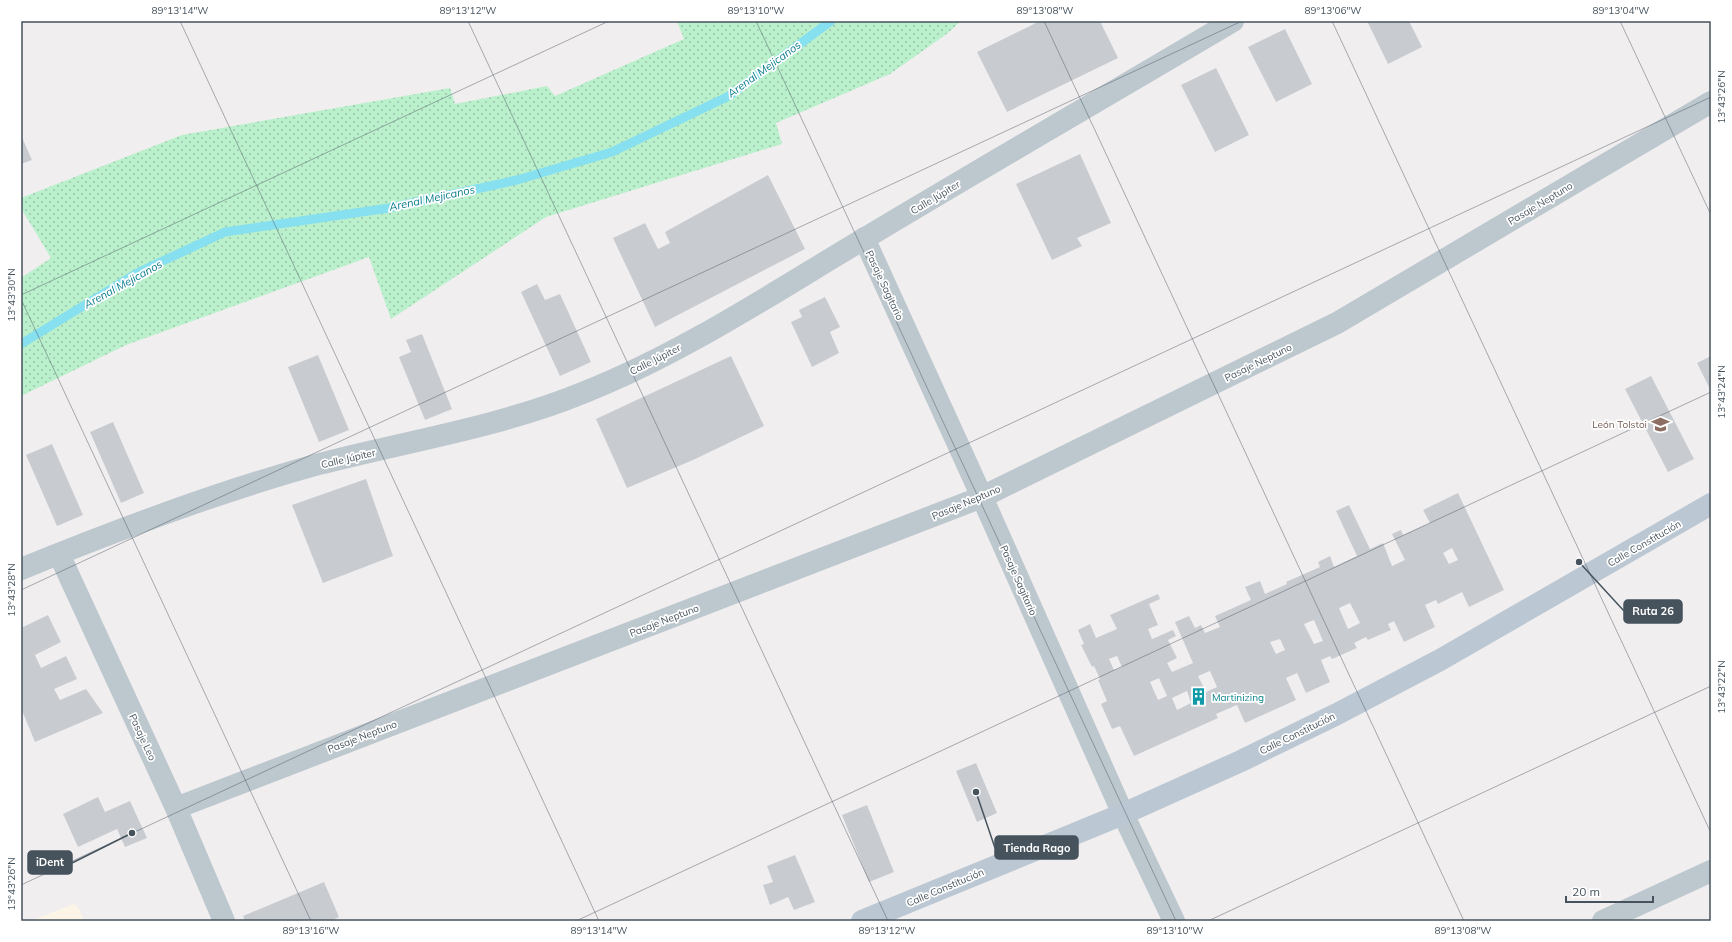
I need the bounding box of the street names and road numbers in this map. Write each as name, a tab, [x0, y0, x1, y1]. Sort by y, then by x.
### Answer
street label: Calle Júpiter	[908, 177, 963, 217]
street label: Pasaje Neptuno	[1505, 179, 1575, 228]
street label: Pasaje Sagitario	[863, 248, 907, 322]
street label: Pasaje Neptuno	[1222, 340, 1294, 384]
street label: Calle Júpiter	[628, 341, 683, 378]
street label: Calle Júpiter	[320, 446, 377, 471]
street label: Pasaje Neptuno	[930, 482, 1003, 523]
street label: Calle Constitución	[1605, 517, 1683, 570]
street label: Pasaje Sagitario	[997, 543, 1040, 618]
street label: Pasaje Neptuno	[628, 601, 701, 640]
street label: Calle Constitución	[1257, 709, 1337, 757]
street label: Pasaje Leo	[126, 712, 159, 763]
street label: Pasaje Neptuno	[326, 717, 399, 756]
street label: Calle Constitución	[905, 865, 986, 910]

